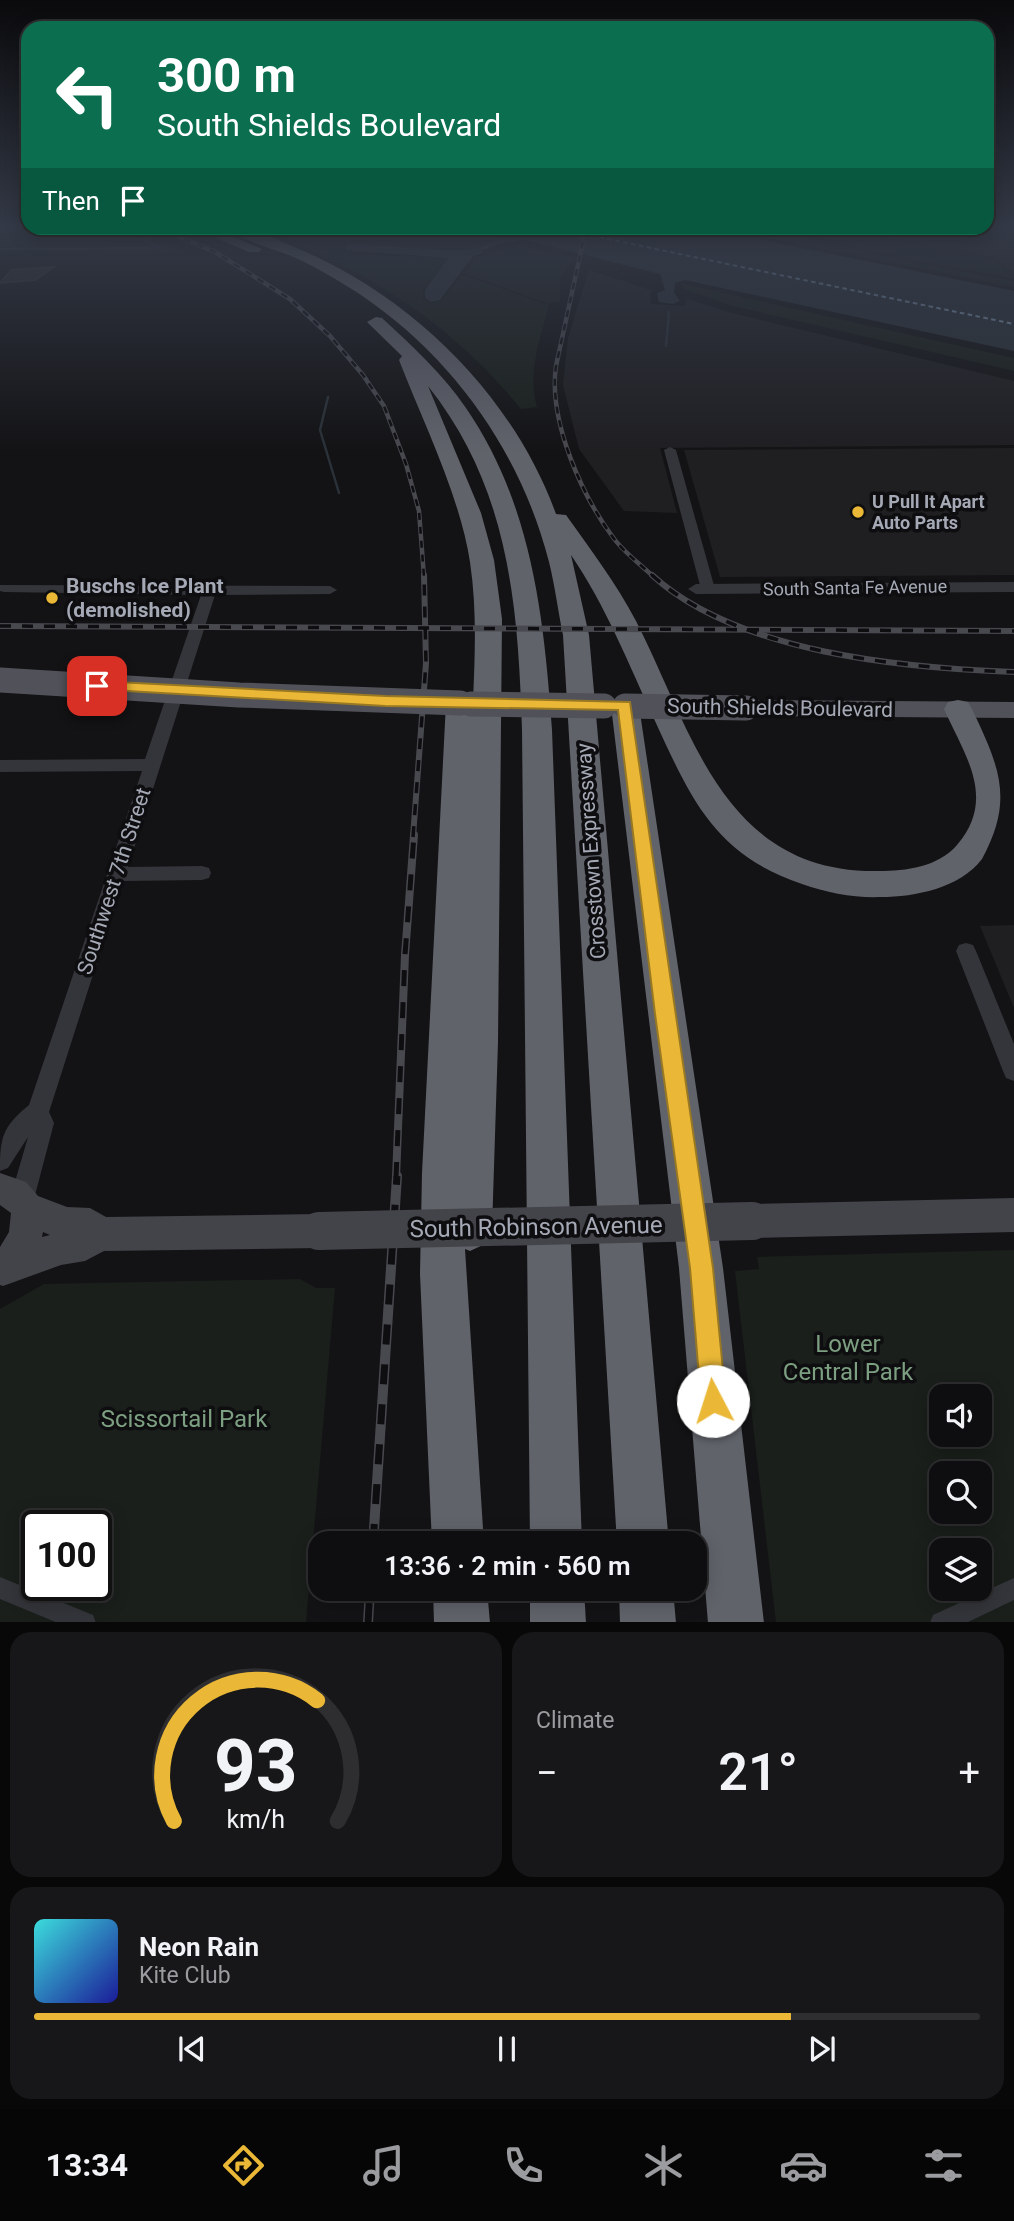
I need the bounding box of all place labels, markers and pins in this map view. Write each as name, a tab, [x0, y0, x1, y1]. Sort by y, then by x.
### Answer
place label: U Pull It Apart Auto Parts	[872, 491, 985, 533]
marker: U Pull It Apart Auto Parts	[850, 504, 866, 520]
place label: Buschs Ice Plant (demolished)	[66, 574, 224, 622]
marker: Buschs Ice Plant (demolished)	[44, 590, 60, 606]
pin	[67, 656, 127, 716]

